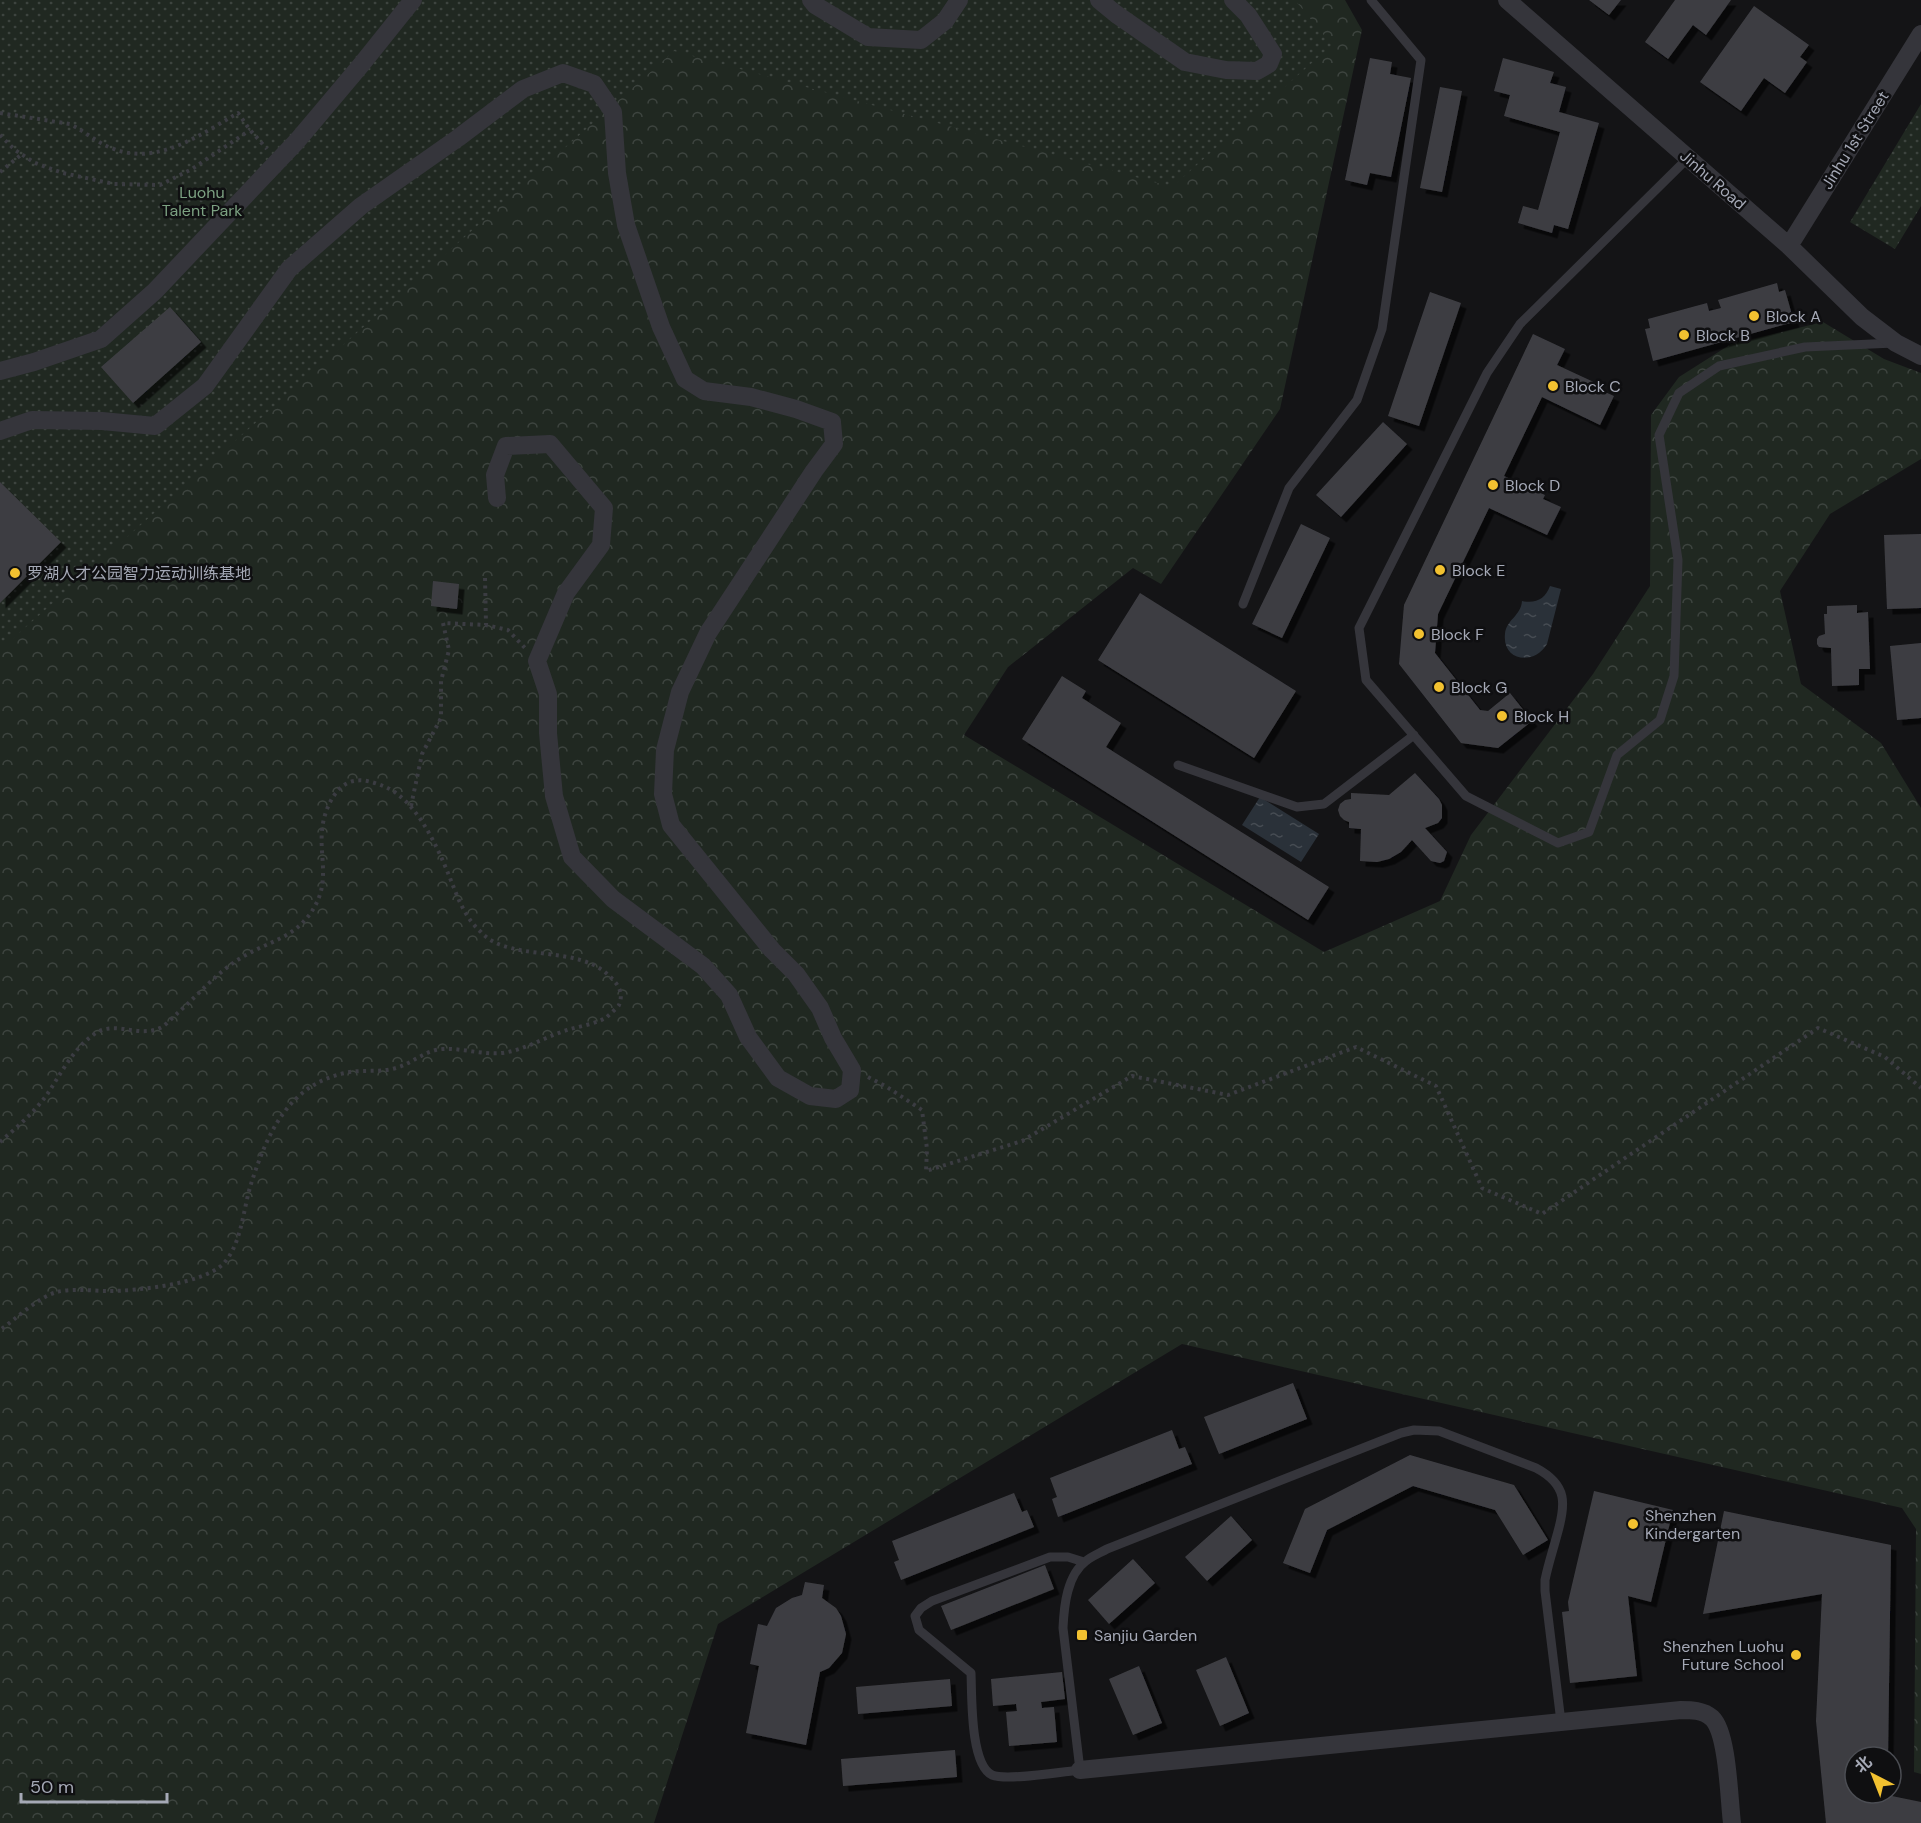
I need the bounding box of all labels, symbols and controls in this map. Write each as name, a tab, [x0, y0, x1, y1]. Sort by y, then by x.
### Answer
street label: Jinhu 1st Street	[1816, 87, 1894, 193]
street label: Jinhu Road	[1676, 146, 1750, 214]
park label: Luohu Talent Park	[162, 182, 242, 221]
place label: Block A	[1766, 306, 1821, 327]
marker: Block A	[1747, 309, 1761, 323]
place label: Block B	[1696, 325, 1750, 346]
marker: Block B	[1677, 328, 1691, 342]
place label: Block C	[1565, 376, 1621, 397]
marker: Block C	[1546, 379, 1560, 393]
place label: Block D	[1505, 475, 1560, 496]
marker: Block D	[1486, 478, 1500, 492]
place label: Block E	[1452, 560, 1505, 581]
place label: 罗湖人才公园智力运动训练基地	[27, 563, 251, 584]
marker: Block E	[1433, 563, 1447, 577]
marker: 罗湖人才公园智力运动训练基地	[8, 566, 22, 580]
place label: Block F	[1431, 624, 1484, 645]
marker: Block F	[1412, 627, 1426, 641]
place label: Block G	[1451, 677, 1507, 698]
marker: Block G	[1432, 680, 1446, 694]
place label: Block H	[1514, 706, 1569, 727]
marker: Block H	[1495, 709, 1509, 723]
place label: Shenzhen Kindergarten	[1645, 1505, 1740, 1544]
marker: Shenzhen Kindergarten	[1626, 1517, 1640, 1531]
place label: Sanjiu Garden	[1094, 1625, 1197, 1646]
marker: Sanjiu Garden	[1075, 1628, 1089, 1642]
place label: Shenzhen Luohu Future School	[1663, 1636, 1784, 1675]
marker: Shenzhen Luohu Future School	[1789, 1648, 1803, 1662]
north arrow	[1843, 1745, 1903, 1805]
text: 北	[1850, 1751, 1876, 1777]
scale bar	[21, 1766, 166, 1804]
text: 50 m	[30, 1775, 74, 1799]

